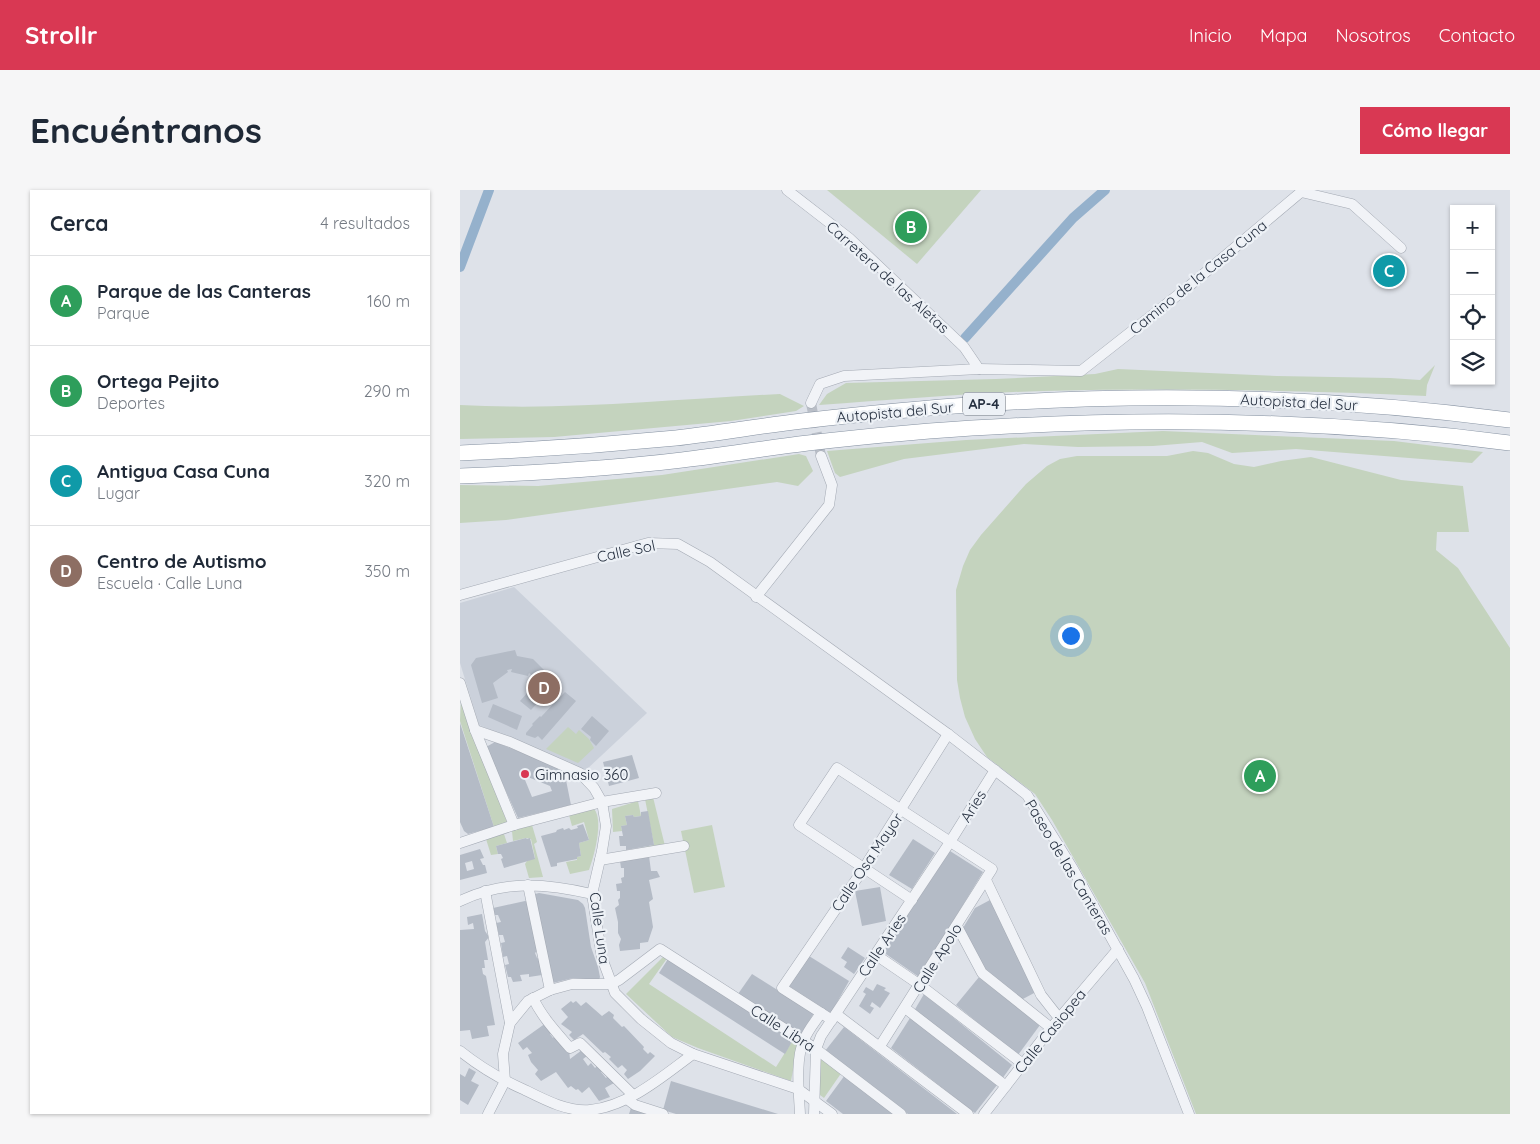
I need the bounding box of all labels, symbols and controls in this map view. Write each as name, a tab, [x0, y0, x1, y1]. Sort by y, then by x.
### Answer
text: Strollr	[25, 20, 97, 50]
text: Inicio	[1189, 24, 1232, 47]
text: Mapa	[1260, 24, 1308, 47]
text: Nosotros	[1336, 24, 1411, 47]
text: Contacto	[1439, 24, 1515, 47]
button: Cómo llegar	[1360, 107, 1510, 154]
text: Encuéntranos	[30, 108, 262, 152]
map controls	[1450, 205, 1495, 385]
button: +	[1450, 205, 1495, 250]
pin: B	[895, 208, 927, 246]
text: Cerca	[50, 210, 108, 236]
text: 4 resultados	[320, 213, 410, 233]
street label: Camino de la Casa Cuna	[1125, 216, 1271, 338]
street label: Carretera de las Aletas	[823, 217, 953, 337]
button: −	[1450, 250, 1495, 295]
pin: C	[1373, 252, 1405, 290]
text: Parque de las Canteras	[97, 279, 311, 303]
text: A	[61, 291, 71, 311]
text: 160 m	[367, 291, 410, 311]
button: locate	[1450, 295, 1495, 340]
text: Parque	[97, 303, 150, 323]
button: layers	[1450, 340, 1495, 385]
text: Ortega Pejito	[97, 369, 219, 393]
text: B	[61, 381, 71, 401]
text: 290 m	[364, 381, 410, 401]
street label: Autopista del Sur	[1240, 389, 1358, 415]
road number: AP-4	[963, 392, 1005, 415]
text: Deportes	[97, 393, 165, 413]
street label: Autopista del Sur	[836, 397, 955, 427]
text: Antigua Casa Cuna	[97, 459, 270, 483]
text: C	[61, 471, 71, 491]
text: 320 m	[364, 471, 410, 491]
text: Lugar	[97, 483, 140, 503]
street label: Calle Sol	[595, 536, 657, 566]
text: Centro de Autismo	[97, 549, 267, 573]
text: D	[60, 561, 72, 581]
text: 350 m	[364, 561, 410, 581]
text: Escuela · Calle Luna	[97, 573, 243, 593]
your location	[1058, 623, 1084, 649]
pin: D	[528, 669, 560, 707]
pin: A	[1244, 757, 1276, 795]
place label: Gimnasio 360	[535, 765, 628, 784]
marker: Gimnasio 360	[519, 768, 531, 780]
street label: Aries	[956, 786, 990, 826]
street label: Paseo de las Canteras	[1021, 796, 1117, 938]
street label: Calle Osa Mayor	[827, 809, 907, 915]
street label: Calle Luna	[586, 891, 614, 965]
street label: Calle Aries	[854, 910, 910, 980]
street label: Calle Apolo	[908, 920, 966, 996]
street label: Calle Casiopea	[1010, 985, 1090, 1077]
street label: Calle Libra	[747, 1000, 819, 1056]

